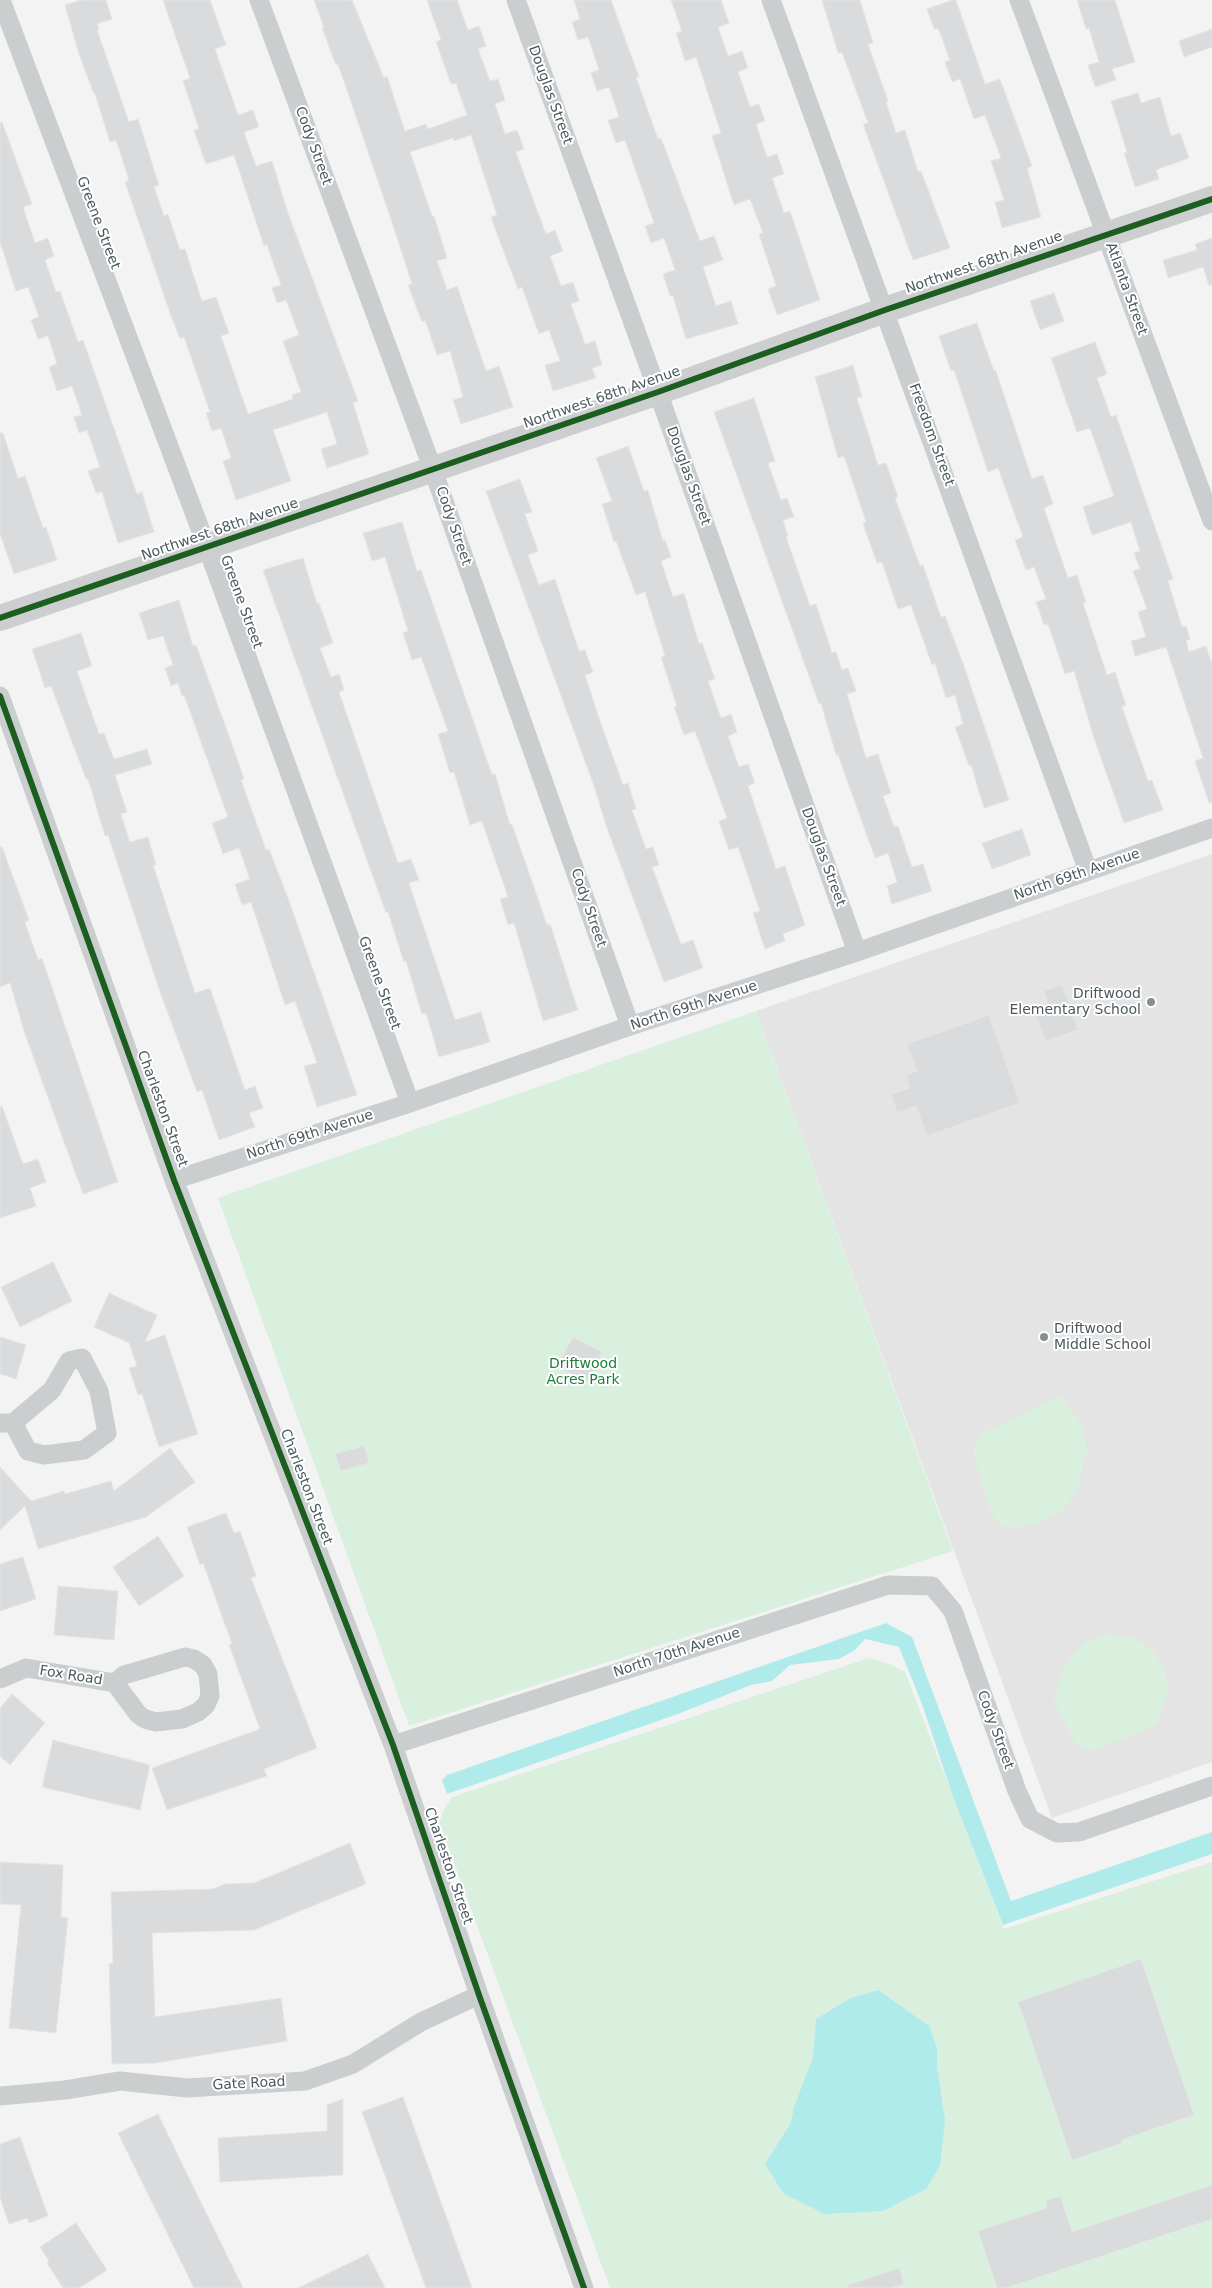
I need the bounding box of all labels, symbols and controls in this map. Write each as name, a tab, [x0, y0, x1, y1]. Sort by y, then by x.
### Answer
street label: Douglas Street	[524, 43, 576, 147]
street label: Cody Street	[291, 104, 335, 188]
street label: Greene Street	[73, 174, 123, 272]
street label: Northwest 68th Avenue	[903, 228, 1065, 298]
street label: Atlanta Street	[1101, 240, 1151, 338]
street label: Northwest 68th Avenue	[521, 363, 683, 433]
street label: Freedom Street	[905, 381, 957, 489]
street label: Douglas Street	[662, 424, 714, 528]
street label: Cody Street	[432, 484, 474, 568]
street label: Northwest 68th Avenue	[139, 495, 301, 565]
street label: Greene Street	[216, 553, 266, 651]
street label: Douglas Street	[797, 805, 849, 909]
street label: North 69th Avenue	[1012, 846, 1142, 904]
street label: Cody Street	[567, 866, 609, 950]
street label: Greene Street	[354, 934, 404, 1032]
street label: North 69th Avenue	[629, 978, 759, 1034]
place label: Driftwood Elementary School	[1009, 986, 1141, 1019]
marker: Driftwood Elementary School	[1145, 996, 1157, 1008]
street label: Charleston Street	[133, 1048, 191, 1170]
street label: North 69th Avenue	[245, 1107, 375, 1163]
place label: Driftwood Middle School	[1054, 1321, 1151, 1354]
marker: Driftwood Middle School	[1038, 1331, 1050, 1343]
park label: Driftwood Acres Park	[546, 1356, 620, 1388]
street label: Charleston Street	[276, 1427, 336, 1547]
street label: North 70th Avenue	[612, 1625, 742, 1681]
street label: Fox Road	[38, 1663, 104, 1689]
street label: Cody Street	[973, 1688, 1017, 1772]
street label: Charleston Street	[420, 1805, 476, 1927]
street label: Gate Road	[212, 2074, 286, 2094]

